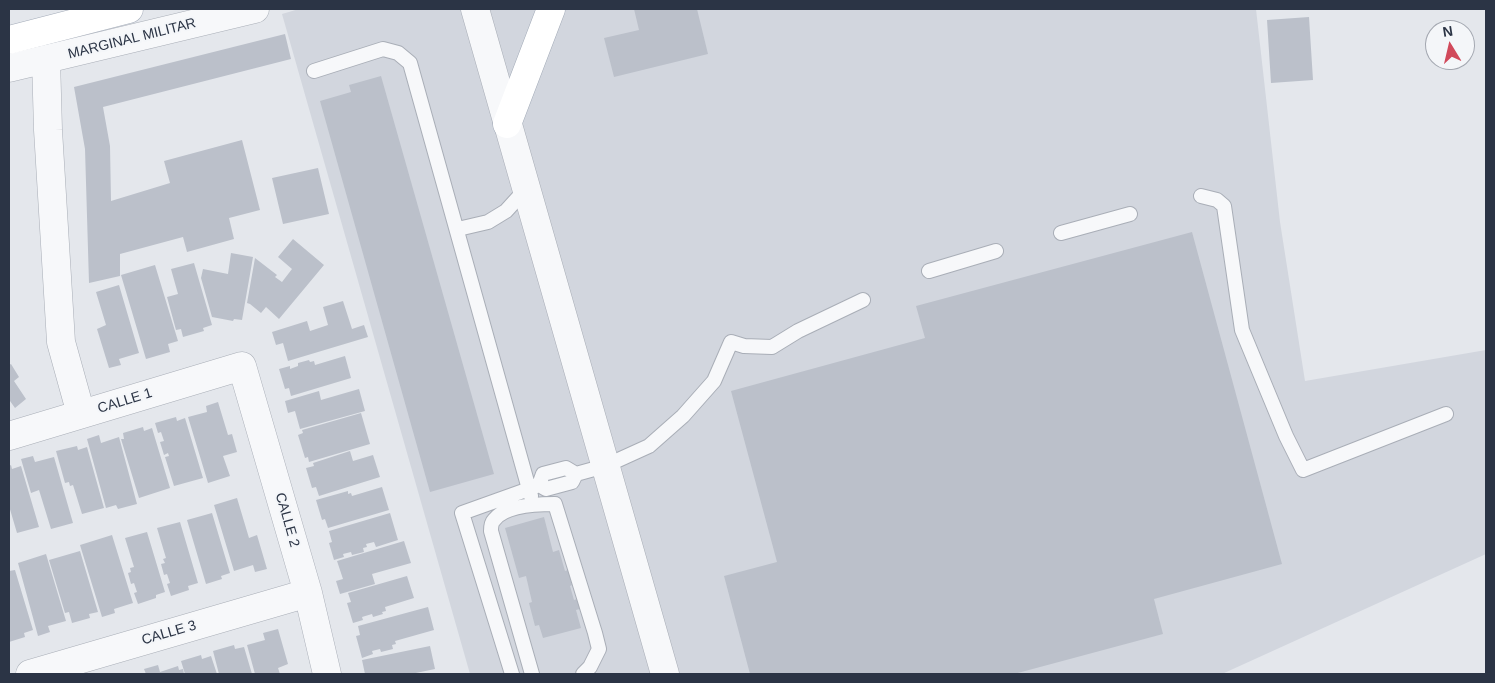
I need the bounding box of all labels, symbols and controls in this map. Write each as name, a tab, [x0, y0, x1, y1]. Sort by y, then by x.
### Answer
street label: MARGINAL MILITAR	[66, 15, 198, 63]
north arrow	[1425, 20, 1475, 70]
text: N	[1442, 22, 1454, 40]
street label: CALLE 1	[96, 385, 154, 417]
street label: CALLE 2	[271, 491, 303, 549]
street label: CALLE 3	[140, 617, 198, 649]

